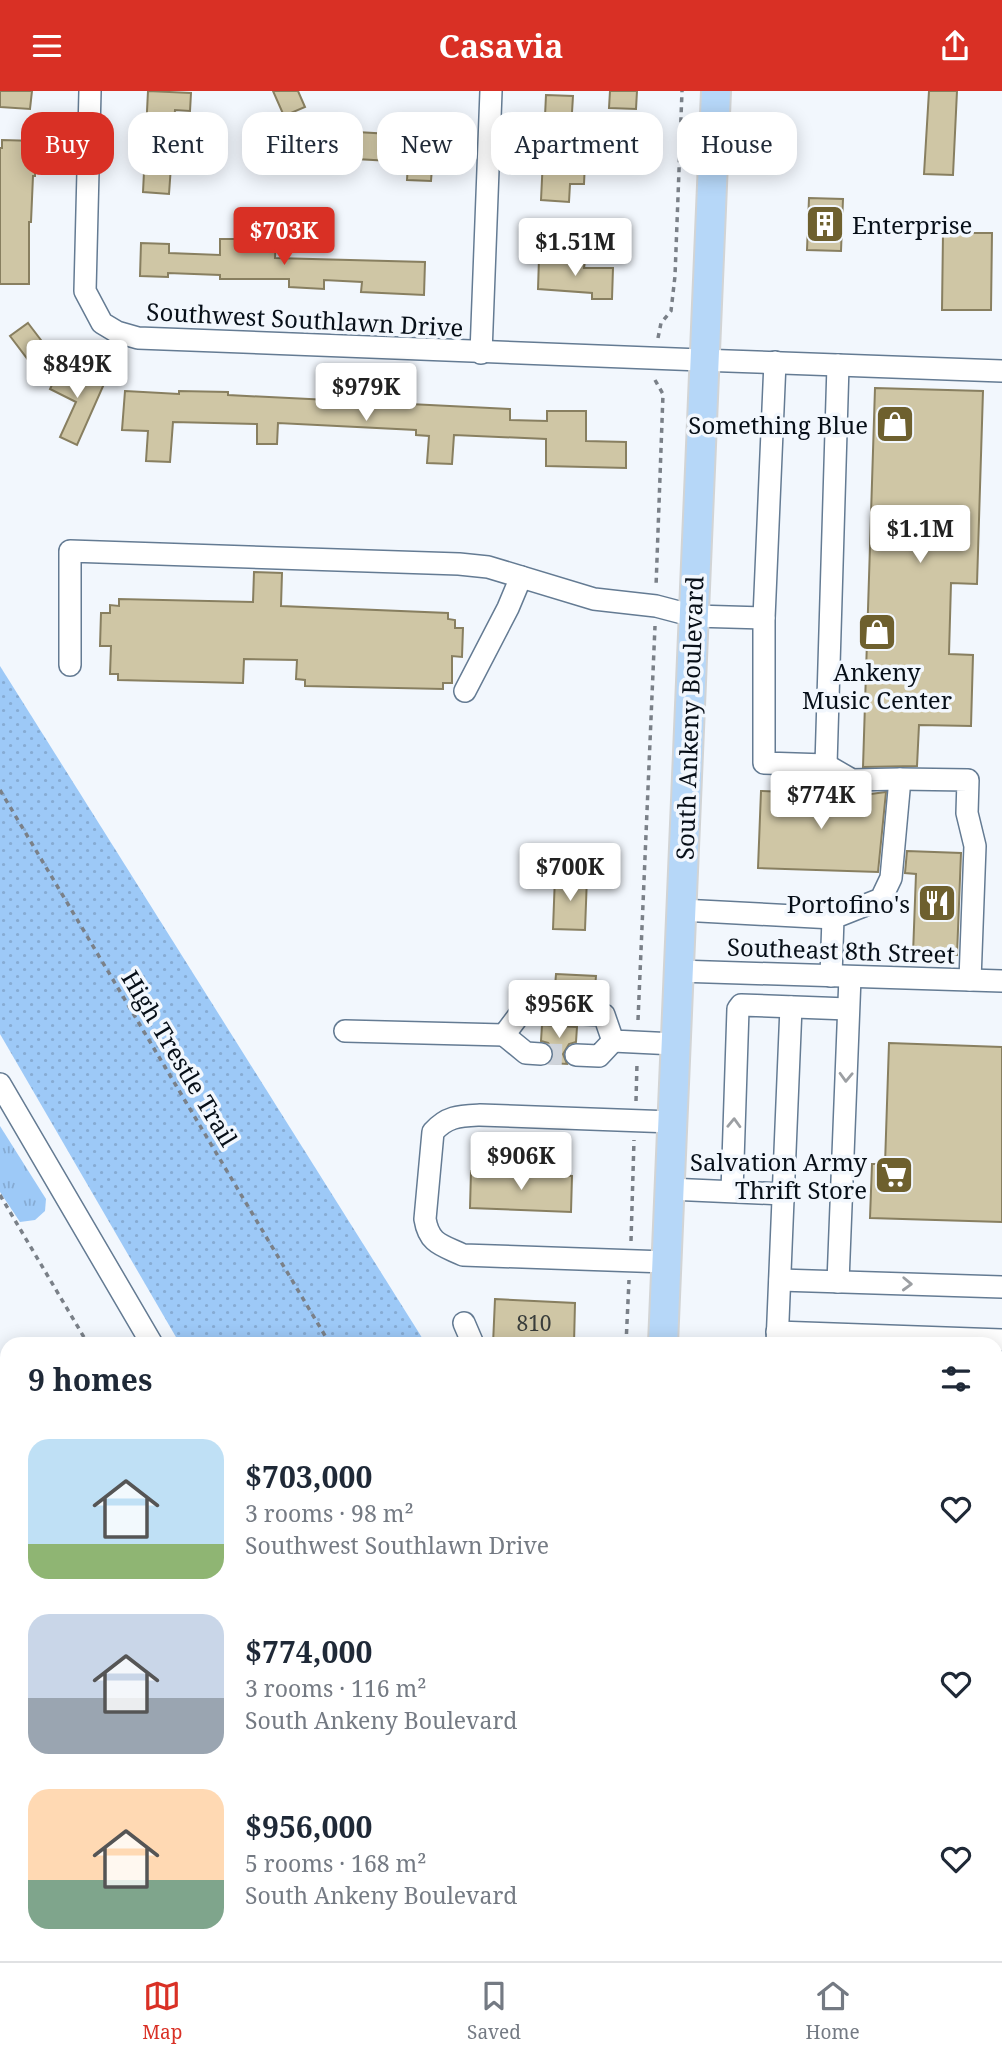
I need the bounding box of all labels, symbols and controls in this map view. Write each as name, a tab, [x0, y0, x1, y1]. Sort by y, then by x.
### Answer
text: Casavia	[438, 24, 564, 67]
icon: menu	[28, 27, 66, 65]
icon: share	[936, 27, 974, 65]
chip: Buy	[21, 112, 114, 175]
chip: Rent	[128, 112, 228, 175]
chip: Filters	[242, 112, 363, 175]
chip: New	[377, 112, 477, 175]
chip: Apartment	[491, 112, 663, 175]
chip: House	[677, 112, 797, 175]
building icon: Enterprise	[804, 203, 846, 245]
pin: $703K	[235, 207, 333, 267]
place label: Enterprise	[852, 208, 972, 241]
text: $703K	[250, 214, 318, 246]
pin: $1.51M	[518, 219, 632, 278]
text: $1.51M	[535, 225, 615, 257]
street label: Southwest Southlawn Drive	[146, 294, 464, 344]
pin: $849K	[28, 341, 126, 400]
text: $849K	[43, 347, 111, 379]
pin: $979K	[317, 363, 415, 423]
text: $979K	[332, 370, 400, 402]
shop icon: Something Blue	[874, 403, 916, 445]
place label: Something Blue	[688, 408, 868, 441]
pin: $1.1M	[871, 505, 969, 565]
text: $1.1M	[886, 512, 954, 544]
street label: South Ankeny Boulevard	[668, 575, 710, 861]
shop icon: Ankeny Music Center	[856, 611, 898, 653]
place label: Ankeny Music Center	[802, 655, 952, 716]
pin: $774K	[772, 771, 870, 831]
text: $774K	[787, 778, 855, 810]
pin: $700K	[521, 843, 619, 903]
text: $700K	[536, 850, 604, 882]
restaurant icon: Portofino's	[916, 882, 958, 924]
place label: Portofino's	[787, 887, 910, 920]
street label: Southeast 8th Street	[727, 930, 955, 970]
street label: High Trestle Trail	[114, 964, 246, 1153]
pin: $956K	[510, 981, 608, 1040]
text: $956K	[525, 987, 593, 1019]
one-way arrow	[838, 1072, 853, 1083]
one-way arrow	[726, 1117, 742, 1128]
pin: $906K	[472, 1133, 570, 1192]
text: $906K	[487, 1139, 555, 1171]
place label: Salvation Army Thrift Store	[690, 1145, 867, 1206]
supermarket icon: Salvation Army Thrift Store	[873, 1154, 915, 1196]
one-way arrow	[901, 1277, 912, 1292]
house number: 810	[516, 1309, 552, 1337]
text: 9 homes	[28, 1359, 152, 1400]
icon: filters	[937, 1360, 975, 1398]
text: $703,000	[245, 1456, 372, 1497]
icon: home	[84, 1467, 168, 1551]
icon: heart	[937, 1490, 975, 1528]
text: 3 rooms · 98 m²	[245, 1497, 414, 1529]
text: Southwest Southlawn Drive	[245, 1529, 549, 1561]
text: $774,000	[245, 1631, 372, 1672]
icon: home	[84, 1642, 168, 1726]
icon: heart	[937, 1665, 975, 1703]
text: 3 rooms · 116 m²	[245, 1672, 427, 1704]
text: South Ankeny Boulevard	[245, 1704, 517, 1736]
text: $956,000	[245, 1806, 372, 1847]
icon: home	[84, 1817, 168, 1901]
icon: heart	[937, 1840, 975, 1878]
text: 5 rooms · 168 m²	[245, 1847, 427, 1879]
text: South Ankeny Boulevard	[245, 1879, 517, 1911]
tab: Map	[142, 1977, 182, 2045]
tab: Saved	[467, 1977, 521, 2045]
tab: Home	[806, 1977, 860, 2045]

